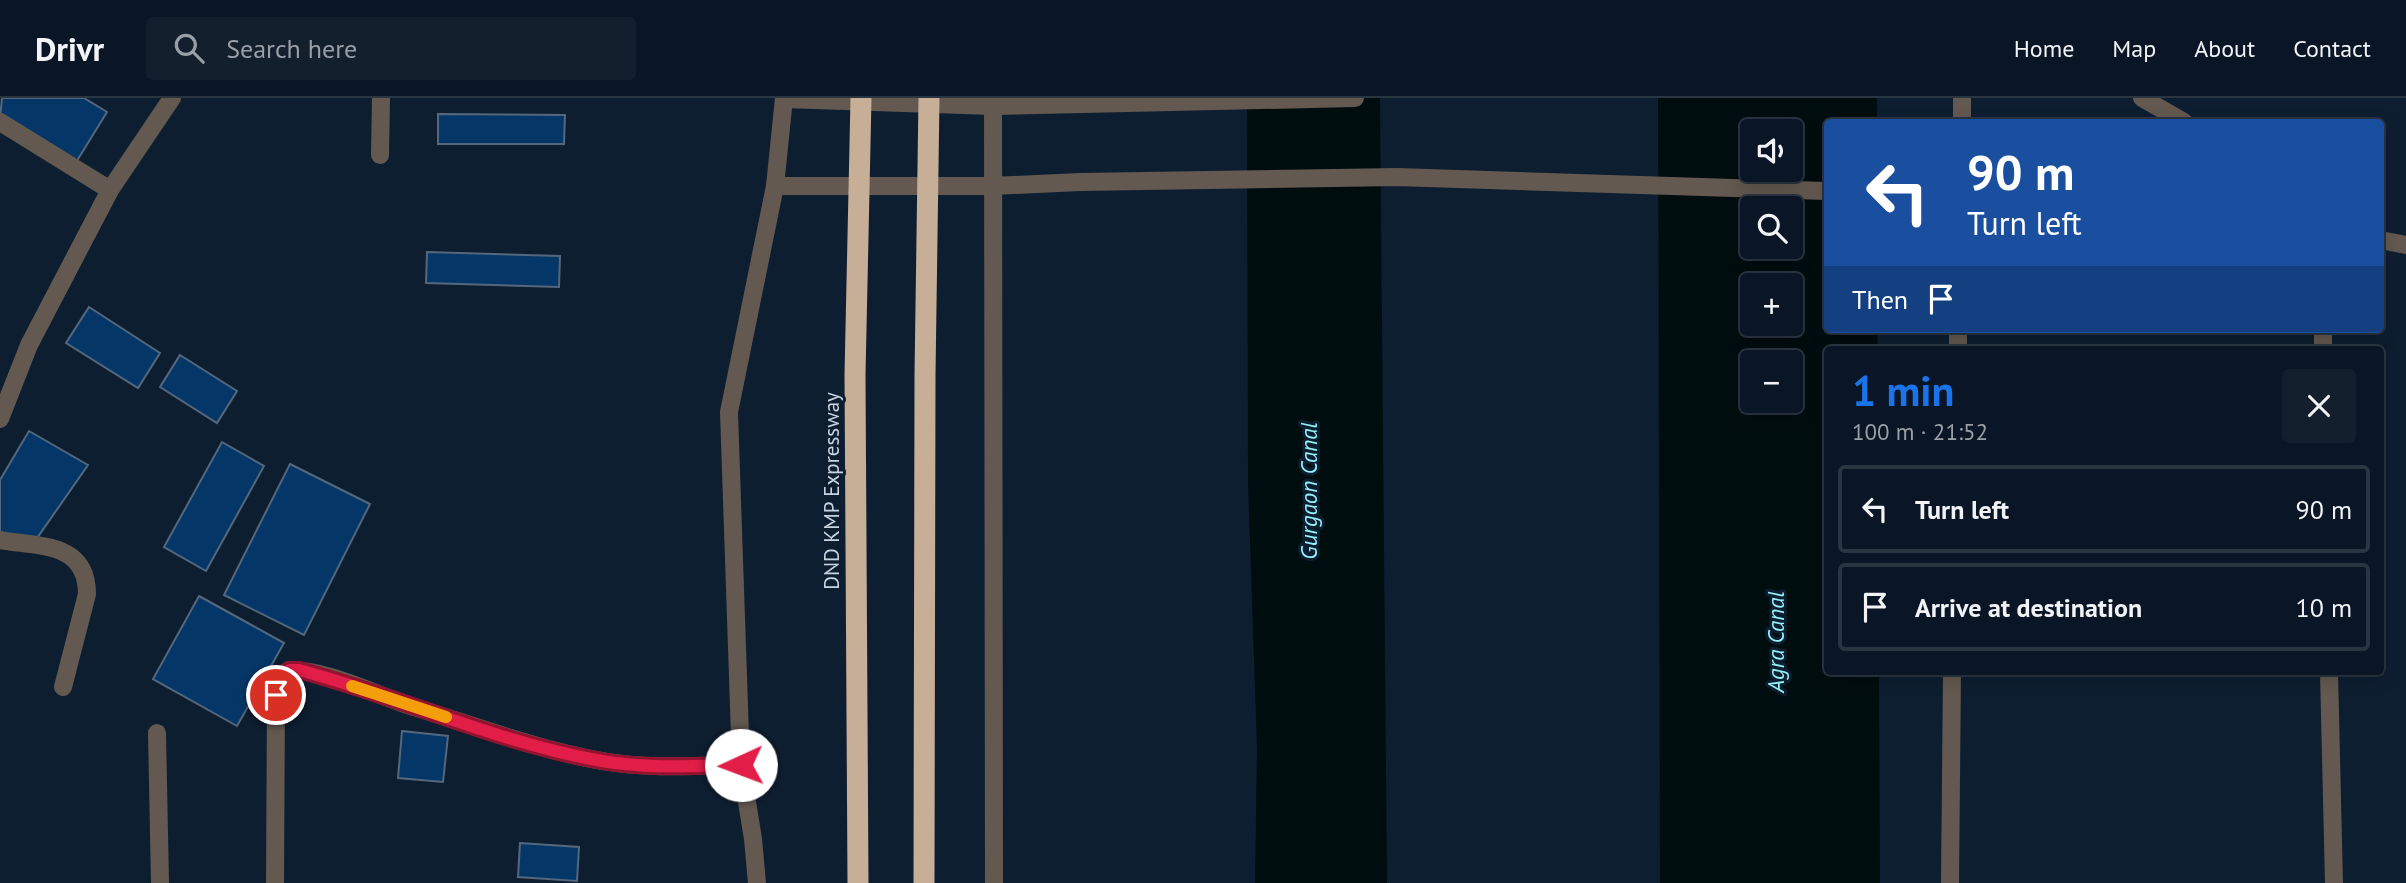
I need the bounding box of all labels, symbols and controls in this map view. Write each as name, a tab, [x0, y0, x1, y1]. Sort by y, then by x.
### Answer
search box	[146, 17, 636, 80]
text: Drivr	[35, 27, 104, 70]
icon: search	[170, 29, 208, 67]
text: Search here	[226, 32, 357, 65]
text: Home	[2014, 33, 2074, 64]
text: Map	[2112, 33, 2156, 64]
text: About	[2194, 33, 2255, 64]
text: Contact	[2293, 33, 2371, 64]
map controls	[1740, 119, 1803, 413]
button: sound	[1740, 119, 1803, 182]
text: 90 m	[1967, 140, 2074, 204]
icon: left	[1852, 147, 1943, 238]
button: search	[1740, 196, 1803, 259]
text: Turn left	[1967, 202, 2082, 244]
button: +	[1740, 273, 1803, 336]
icon: arrive	[1922, 280, 1960, 318]
text: Then	[1852, 283, 1908, 316]
button: −	[1740, 350, 1803, 413]
text: 1 min	[1852, 363, 1954, 418]
button: close	[2282, 369, 2356, 443]
street label: DND KMP Expressway	[818, 392, 845, 590]
text: 100 m · 21:52	[1852, 417, 1988, 446]
water label: Gurgaon Canal	[1294, 422, 1323, 560]
icon: left	[1856, 490, 1894, 528]
text: Turn left	[1915, 493, 2009, 526]
text: 90 m	[2296, 493, 2352, 526]
icon: arrive	[1856, 588, 1894, 626]
water label: Agra Canal	[1761, 591, 1790, 694]
text: Arrive at destination	[1915, 591, 2142, 624]
text: 10 m	[2296, 591, 2352, 624]
pin	[246, 665, 306, 725]
icon: arrive	[257, 676, 295, 714]
position arrow	[704, 728, 778, 802]

